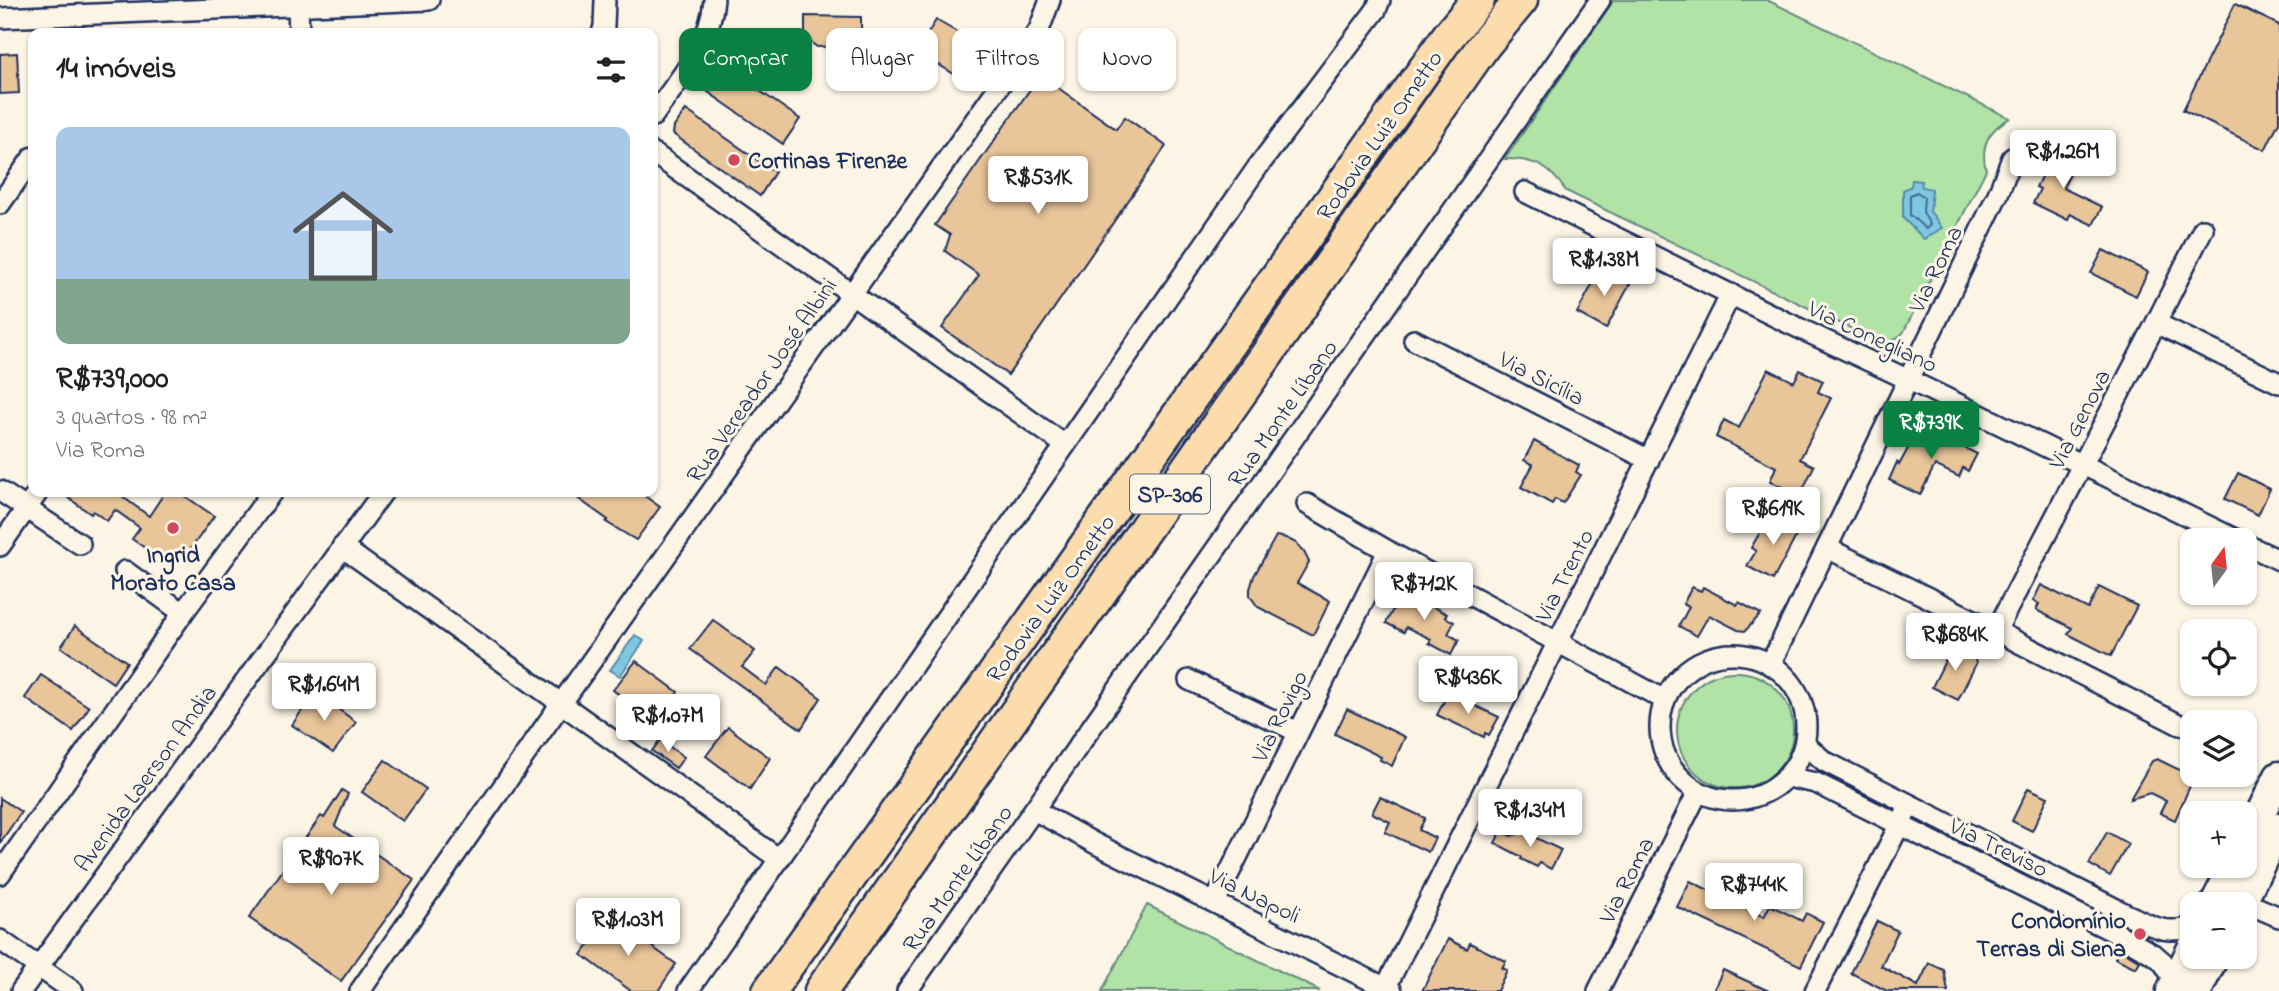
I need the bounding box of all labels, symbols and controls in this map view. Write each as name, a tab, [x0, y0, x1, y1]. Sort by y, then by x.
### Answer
chip: Comprar	[679, 28, 812, 91]
chip: Alugar	[826, 28, 938, 91]
chip: Filtros	[952, 28, 1064, 91]
chip: Novo	[1078, 28, 1176, 91]
street label: Rodovia Luiz Ometto	[1309, 44, 1453, 229]
text: 14 imóveis	[56, 48, 176, 92]
icon: filters	[592, 51, 630, 89]
pin: R$1.26M	[1998, 130, 2128, 190]
text: R$1.26M	[2026, 136, 2100, 169]
place label: Cortinas Firenze	[748, 145, 908, 180]
marker: Cortinas Firenze	[726, 152, 742, 168]
pin: R$531K	[981, 156, 1095, 216]
text: R$531K	[1004, 162, 1072, 195]
icon: home	[280, 173, 406, 299]
street label: Via Roma	[1901, 221, 1973, 321]
pin: R$1.38M	[1539, 238, 1669, 298]
text: R$1.38M	[1569, 244, 1639, 277]
street label: Rua Vereador José Albini	[679, 272, 847, 491]
street label: Via Conegliano	[1800, 293, 1943, 384]
street label: Rua Monte Líbano	[1220, 334, 1348, 495]
street label: Via Sicília	[1491, 343, 1590, 417]
text: R$739,000	[56, 358, 169, 402]
street label: Via Genova	[2041, 364, 2121, 477]
text: 3 quartos · 98 m²	[56, 402, 207, 435]
pin: R$739K	[1874, 402, 1988, 461]
text: R$739K	[1899, 407, 1963, 440]
text: Via Roma	[56, 435, 145, 468]
road number: SP-306	[1130, 474, 1210, 514]
pin: R$619K	[1716, 488, 1830, 547]
text: R$619K	[1742, 493, 1804, 526]
street label: Rodovia Luiz Ometto	[979, 508, 1125, 691]
marker: Ingrid Morato Casa	[165, 520, 181, 536]
street label: Via Trento	[1527, 524, 1605, 630]
north arrow	[2180, 528, 2258, 606]
map controls	[2180, 528, 2257, 969]
place label: Ingrid Morato Casa	[110, 539, 236, 602]
pin: R$712K	[1367, 562, 1481, 622]
text: R$712K	[1391, 568, 1457, 601]
pin: R$684K	[1898, 614, 2012, 673]
text: R$684K	[1922, 619, 1988, 652]
button: locate	[2180, 619, 2257, 696]
pin: R$436K	[1411, 656, 1525, 716]
text: R$436K	[1435, 662, 1501, 695]
pin: R$1.64M	[259, 664, 389, 723]
street label: Via Rovigo	[1244, 665, 1319, 770]
text: R$1.64M	[288, 669, 360, 702]
street label: Avenida Laerson Andia	[67, 679, 227, 880]
pin: R$1.07M	[603, 694, 733, 754]
text: R$1.07M	[632, 700, 704, 733]
button: layers	[2180, 710, 2257, 787]
pin: R$1.34M	[1465, 790, 1595, 849]
text: R$1.34M	[1494, 795, 1566, 828]
street label: Rua Monte Líbano	[895, 799, 1023, 960]
button: +	[2180, 801, 2257, 878]
street label: Via Treviso	[1942, 810, 2053, 888]
street label: Via Roma	[1591, 832, 1665, 931]
pin: R$907K	[274, 838, 388, 897]
text: R$907K	[299, 843, 363, 876]
street label: Via Napoli	[1201, 860, 1306, 934]
pin: R$744K	[1697, 864, 1811, 923]
text: R$744K	[1721, 869, 1787, 902]
button: −	[2180, 892, 2257, 969]
pin: R$1.03M	[563, 898, 693, 958]
text: R$1.03M	[592, 904, 664, 937]
place label: Condomínio Terras di Siena	[1976, 905, 2126, 968]
marker: Condomínio Terras di Siena	[2132, 926, 2148, 942]

